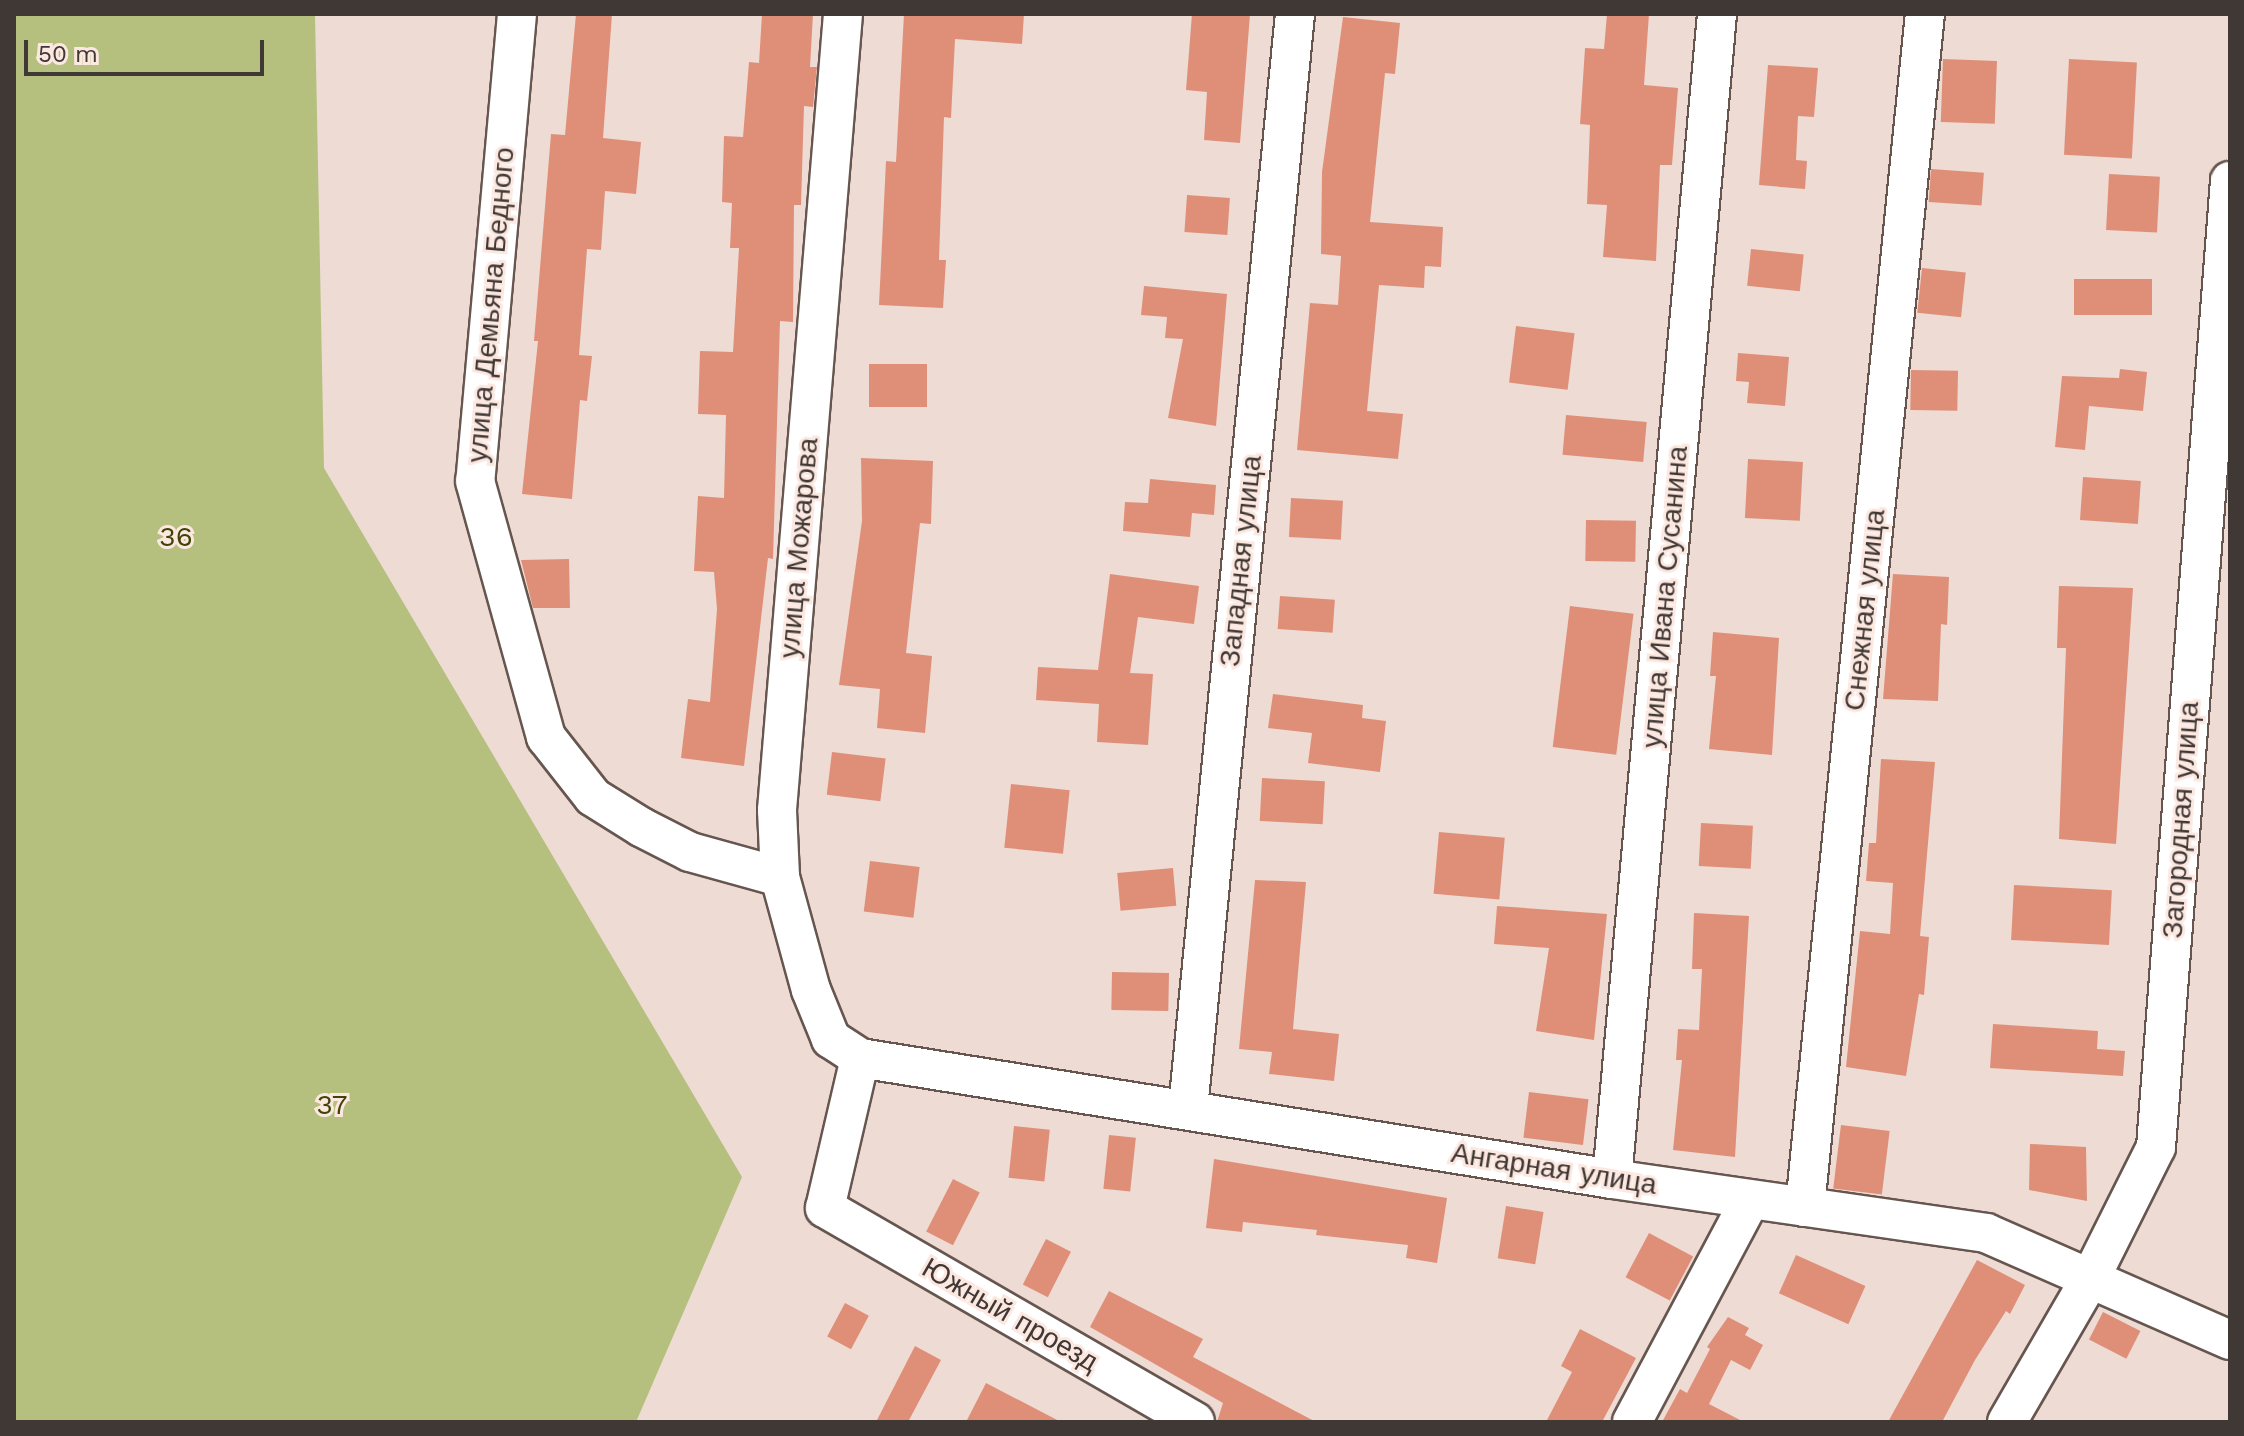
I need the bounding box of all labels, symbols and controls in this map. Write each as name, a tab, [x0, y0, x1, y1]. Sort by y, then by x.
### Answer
scale bar	[28, 24, 268, 74]
text: 50 m	[38, 40, 98, 68]
street label: улица Демьяна Бедного	[460, 146, 522, 464]
street label: улица Можарова	[773, 436, 825, 660]
street label: улица Ивана Сусанина	[1635, 445, 1695, 749]
street label: Западная улица	[1213, 454, 1269, 668]
street label: Снежная улица	[1838, 508, 1892, 712]
park label: 36	[159, 520, 193, 554]
street label: Загородная улица	[2156, 700, 2206, 940]
park label: 37	[317, 1088, 347, 1122]
street label: Ангарная улица	[1449, 1136, 1659, 1202]
street label: Южный проезд	[916, 1251, 1104, 1379]

